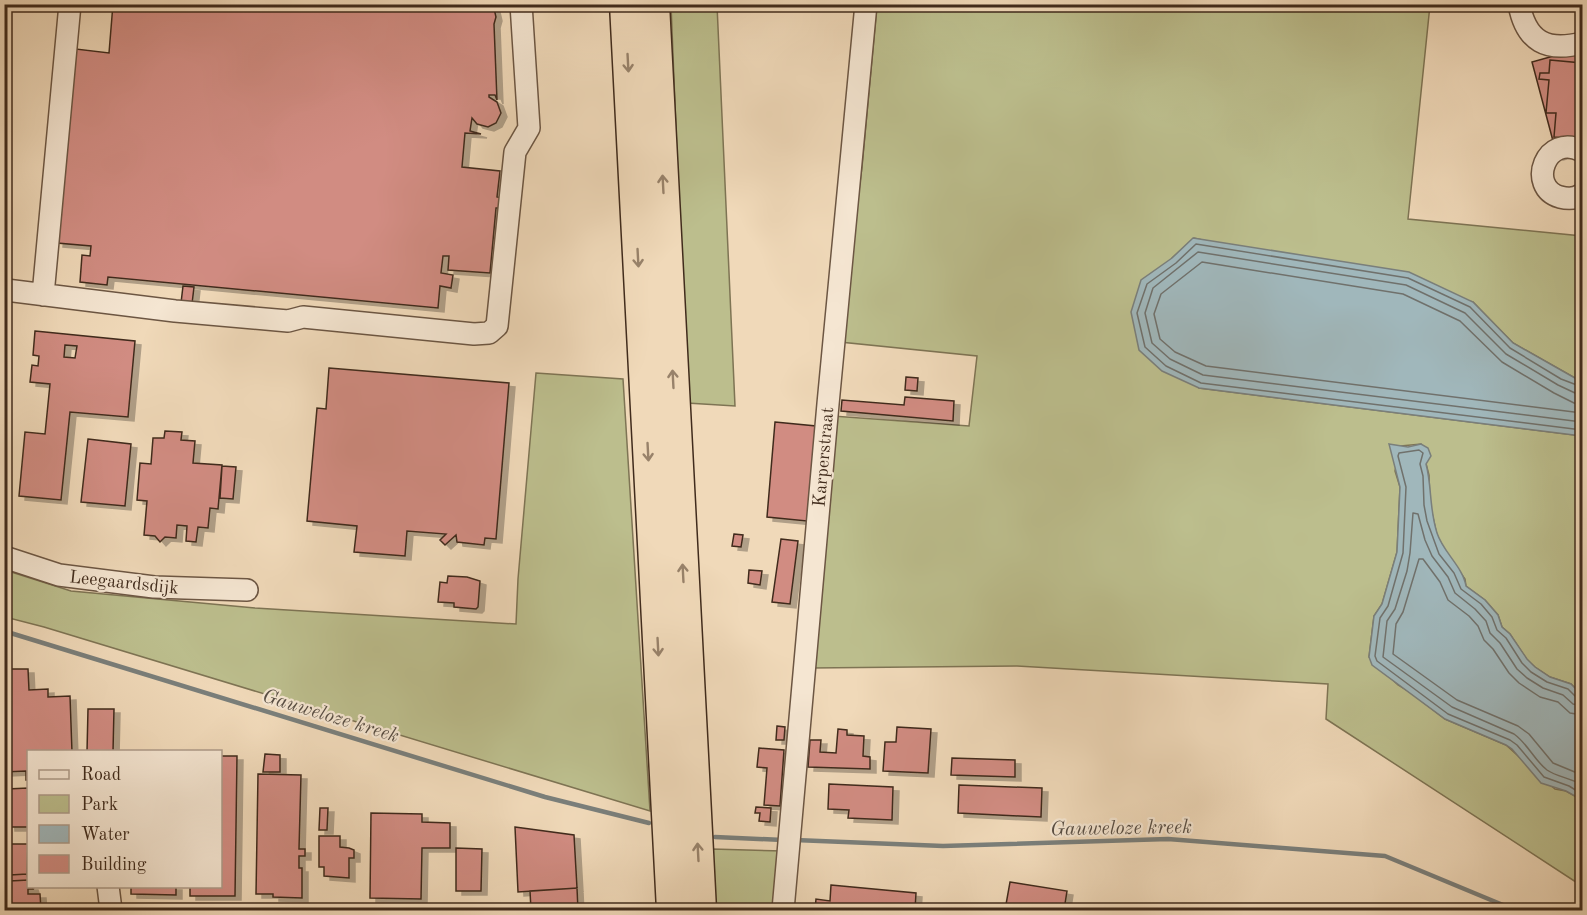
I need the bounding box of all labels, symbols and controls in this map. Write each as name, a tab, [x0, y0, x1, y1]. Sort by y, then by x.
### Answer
one-way arrow	[622, 52, 633, 72]
one-way arrow	[657, 175, 668, 194]
one-way arrow	[632, 247, 643, 267]
one-way arrow	[668, 369, 679, 389]
street label: Karperstraat	[811, 406, 837, 508]
one-way arrow	[643, 442, 654, 462]
one-way arrow	[678, 564, 689, 584]
street label: Leegaardsdijk	[68, 568, 180, 598]
one-way arrow	[653, 637, 664, 657]
water label: Gauweloze kreek	[260, 687, 401, 747]
legend	[27, 750, 222, 888]
text: Road	[81, 766, 121, 784]
text: Park	[81, 796, 118, 814]
water label: Gauweloze kreek	[1050, 818, 1192, 840]
text: Water	[81, 826, 130, 844]
one-way arrow	[692, 843, 703, 863]
text: Building	[81, 856, 147, 874]

